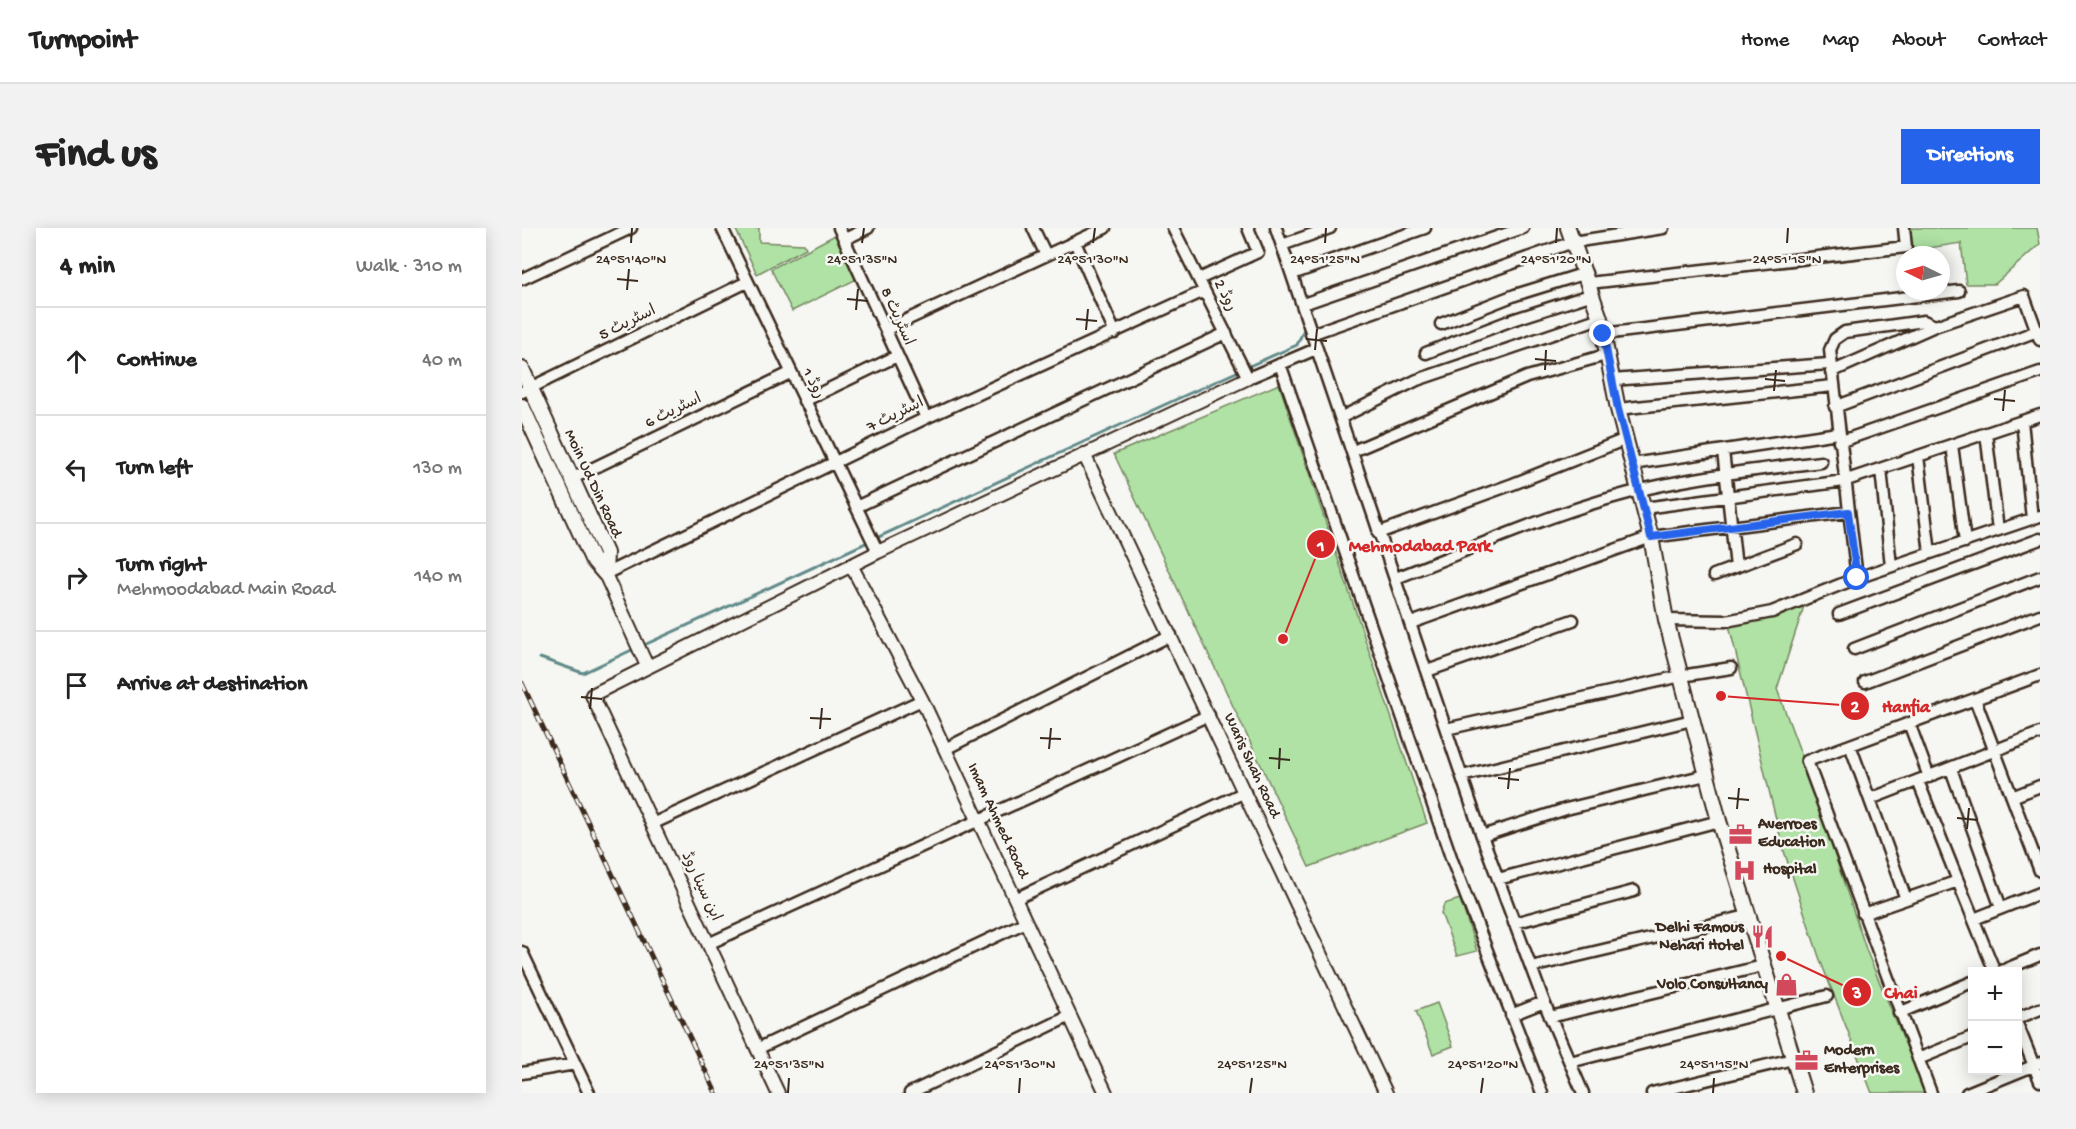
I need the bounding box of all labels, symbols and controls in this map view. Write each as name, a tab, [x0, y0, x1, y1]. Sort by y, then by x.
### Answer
text: Turnpoint	[30, 25, 136, 58]
text: Home	[1741, 29, 1789, 54]
text: Map	[1822, 29, 1859, 54]
text: About	[1892, 29, 1945, 54]
text: Contact	[1978, 29, 2046, 54]
button: Directions	[1901, 129, 2040, 184]
text: Find us	[36, 132, 156, 181]
north arrow	[1896, 246, 1950, 300]
text: 24°51'40"N	[596, 251, 667, 269]
text: 24°51'35"N	[827, 251, 898, 269]
text: 24°51'30"N	[1057, 251, 1129, 269]
text: 24°51'25"N	[1290, 251, 1360, 269]
text: 24°51'20"N	[1521, 251, 1592, 269]
text: 24°51'15"N	[1753, 251, 1822, 269]
text: 4 min	[60, 252, 115, 283]
text: Walk · 310 m	[356, 256, 462, 279]
street label: روڈ 2	[1208, 277, 1241, 315]
street label: اسٹریٹ 8	[875, 285, 917, 349]
street label: اسٹریٹ 5	[596, 302, 660, 346]
route end	[1589, 320, 1615, 346]
icon: ahead	[60, 345, 93, 378]
text: Continue	[117, 348, 197, 374]
text: 40 m	[422, 350, 462, 373]
street label: روڈ 1	[796, 364, 829, 402]
street label: اسٹریٹ 6	[643, 390, 705, 434]
street label: اسٹریٹ 7	[864, 394, 928, 438]
street label: Moin Ud Din Road	[559, 427, 626, 542]
icon: left	[60, 453, 93, 486]
text: Turn left	[117, 456, 191, 482]
text: 130 m	[413, 458, 462, 481]
callout: Mehmodabad Park	[1306, 526, 1503, 562]
text: 1	[1316, 537, 1325, 558]
text: Mehmodabad Park	[1349, 537, 1493, 558]
text: Turn right	[117, 553, 205, 579]
icon: right	[60, 561, 93, 594]
route start	[1843, 564, 1869, 590]
text: 140 m	[414, 566, 462, 589]
text: Mehmoodabad Main Road	[117, 579, 335, 602]
icon: arrive	[60, 669, 93, 702]
text: Arrive at destination	[117, 672, 307, 698]
callout: Hanfia	[1840, 688, 1942, 724]
text: 2	[1851, 698, 1860, 719]
text: Hanfia	[1882, 698, 1931, 719]
street label: Waris Shah Road	[1218, 711, 1284, 823]
street label: Imam Ahmed Road	[962, 760, 1033, 883]
place label: Averroes Education	[1757, 816, 1825, 853]
office icon: Averroes Education	[1727, 821, 1753, 847]
street label: ابن سینا روڈ	[676, 849, 725, 925]
hospital icon: Hospital	[1732, 857, 1758, 883]
place label: Hospital	[1763, 861, 1817, 880]
place label: Delhi Famous Nehari Hotel	[1654, 919, 1745, 956]
restaurant icon: Delhi Famous Nehari Hotel	[1749, 924, 1775, 950]
map controls	[1968, 967, 2022, 1075]
button: +	[1968, 967, 2022, 1021]
shop icon: Volo Consultancy	[1773, 972, 1799, 998]
callout: Chai	[1842, 974, 1930, 1010]
place label: Volo Consultancy	[1656, 976, 1768, 995]
text: 3	[1851, 984, 1862, 1005]
text: Chai	[1883, 984, 1918, 1005]
button: −	[1968, 1021, 2022, 1075]
place label: Modern Enterprises	[1824, 1042, 1900, 1079]
office icon: Modern Enterprises	[1793, 1047, 1819, 1073]
text: 24°51'35"N	[754, 1056, 825, 1074]
text: 24°51'30"N	[984, 1056, 1056, 1074]
text: 24°51'25"N	[1217, 1056, 1287, 1074]
text: 24°51'20"N	[1448, 1056, 1519, 1074]
text: 24°51'15"N	[1680, 1056, 1749, 1074]

